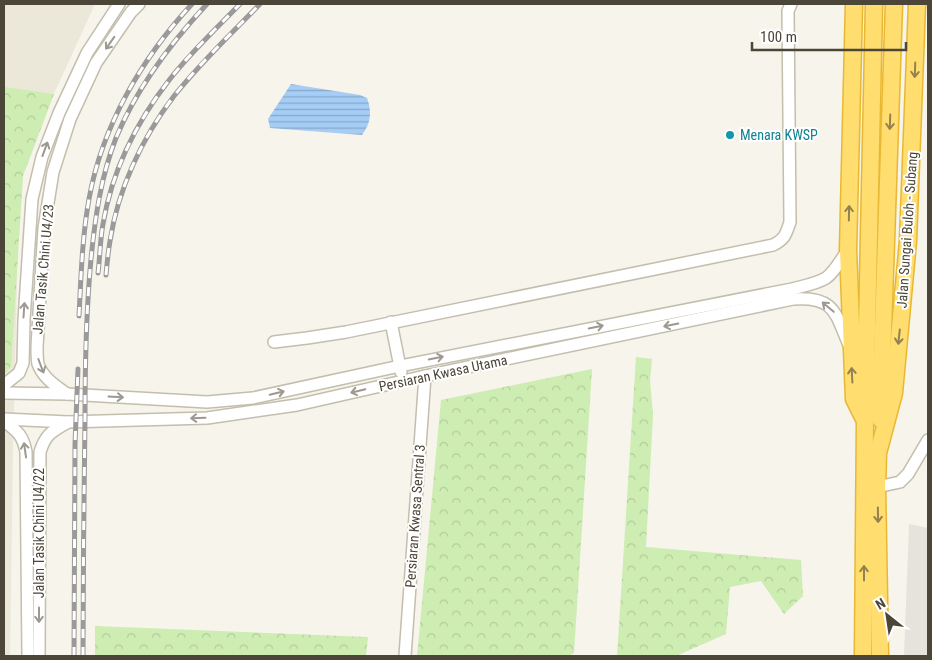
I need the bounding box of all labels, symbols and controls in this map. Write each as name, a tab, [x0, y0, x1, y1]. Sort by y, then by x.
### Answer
scale bar	[752, 20, 906, 52]
text: 100 m	[760, 28, 797, 46]
one-way arrow	[105, 36, 115, 50]
one-way arrow	[910, 62, 919, 78]
one-way arrow	[886, 114, 895, 130]
place label: Menara KWSP	[740, 127, 818, 143]
marker: Menara KWSP	[724, 129, 736, 141]
one-way arrow	[41, 142, 50, 157]
street label: Jalan Sungai Buloh - Subang	[894, 151, 920, 309]
street label: Jalan Tasik Chini U4/23	[29, 203, 57, 335]
one-way arrow	[844, 205, 853, 221]
one-way arrow	[20, 302, 29, 318]
one-way arrow	[822, 302, 835, 313]
one-way arrow	[664, 321, 680, 330]
one-way arrow	[587, 322, 603, 332]
one-way arrow	[894, 329, 904, 345]
street label: Persiaran Kwasa Utama	[377, 352, 509, 394]
one-way arrow	[428, 353, 444, 363]
one-way arrow	[37, 358, 46, 373]
one-way arrow	[848, 368, 857, 384]
one-way arrow	[351, 387, 367, 396]
one-way arrow	[269, 388, 285, 397]
one-way arrow	[107, 393, 123, 402]
one-way arrow	[190, 414, 206, 423]
one-way arrow	[20, 442, 30, 458]
street label: Persiaran Kwasa Sentral 3	[402, 444, 428, 588]
street label: Jalan Tasik Chini U4/22	[31, 468, 47, 598]
one-way arrow	[873, 506, 882, 522]
one-way arrow	[859, 565, 869, 581]
north arrow	[862, 590, 912, 640]
text: N	[873, 595, 888, 613]
one-way arrow	[34, 606, 44, 623]

